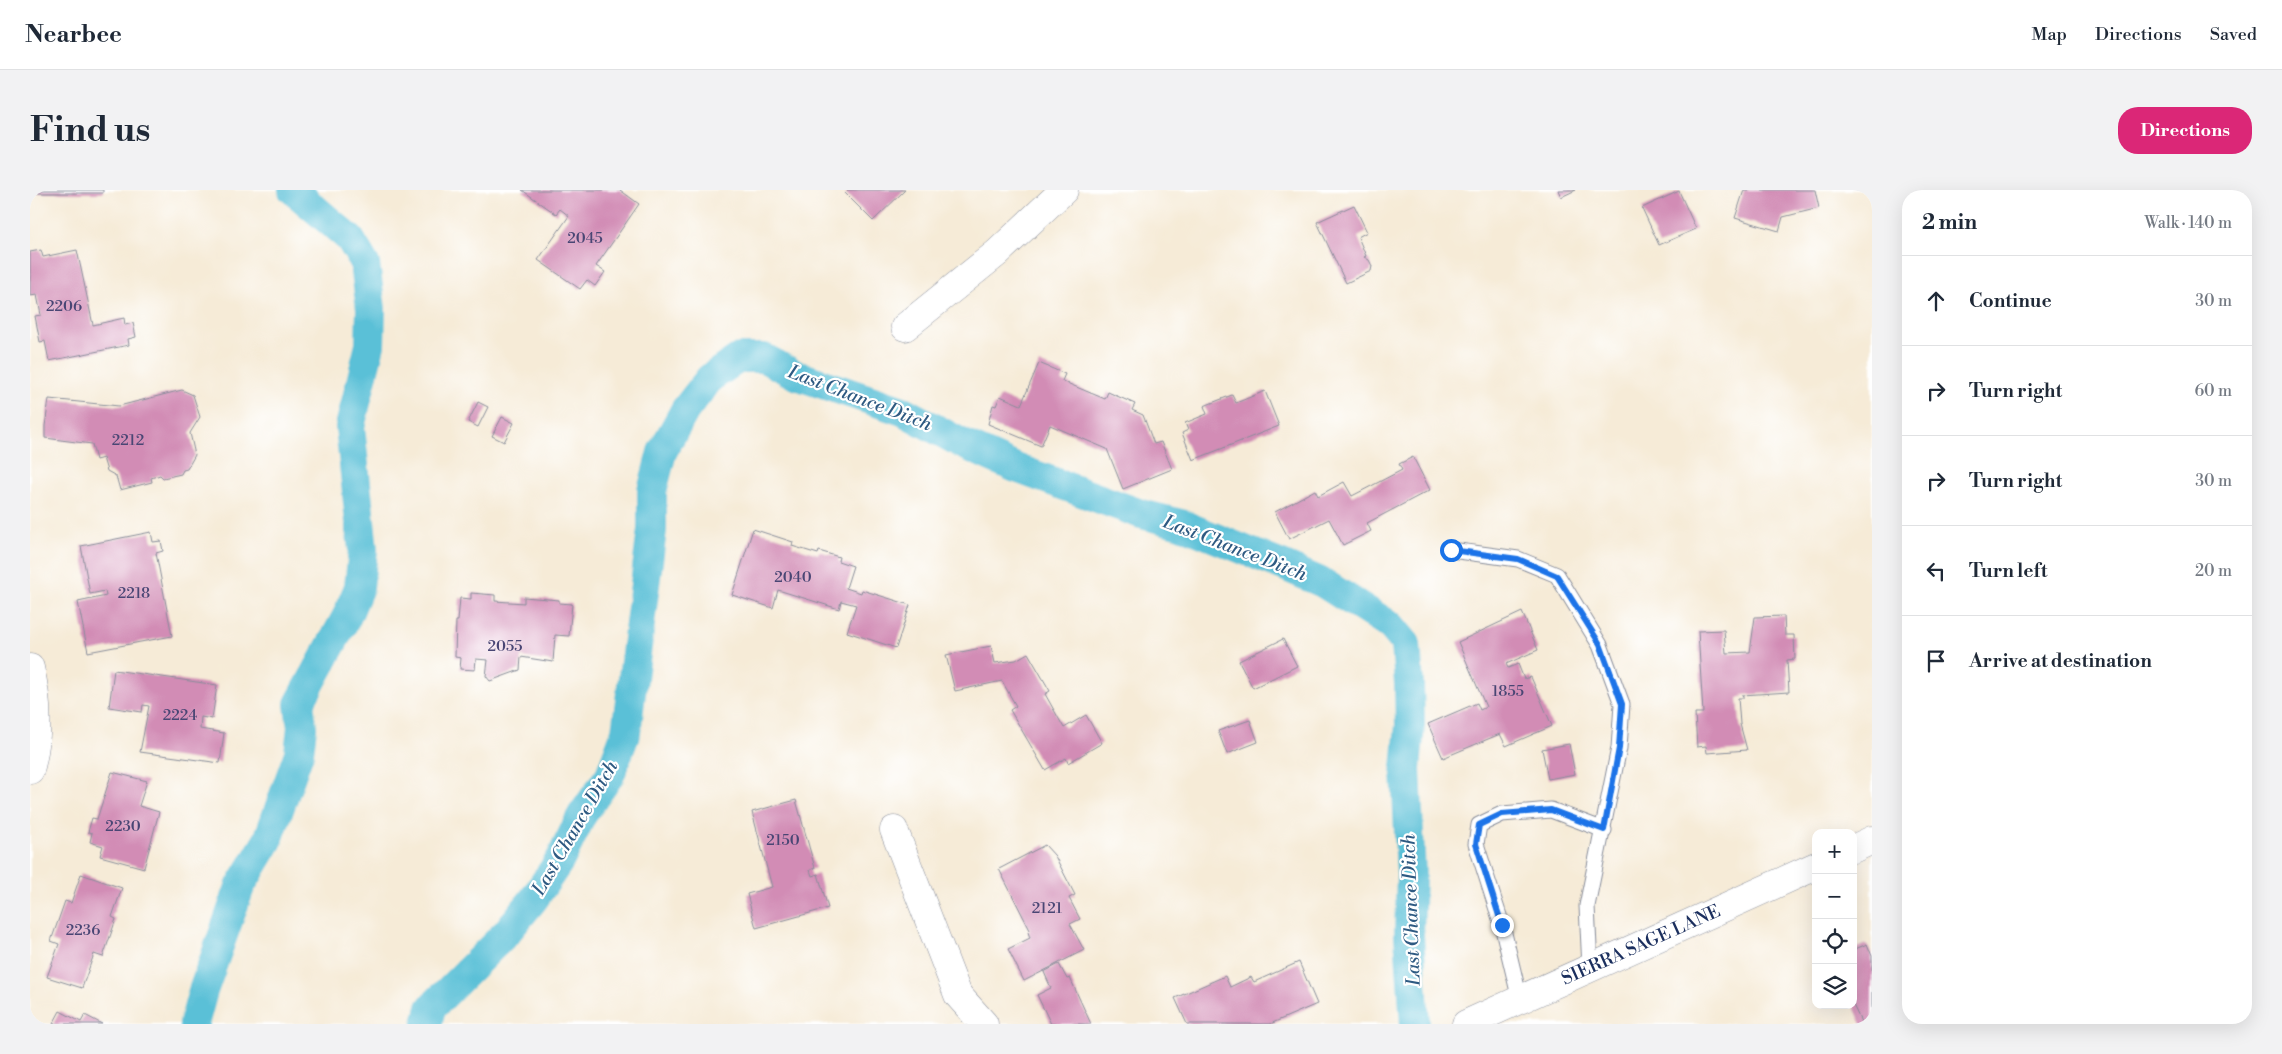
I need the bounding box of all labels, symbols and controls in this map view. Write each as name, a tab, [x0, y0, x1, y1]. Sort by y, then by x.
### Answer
text: Nearbee	[25, 20, 122, 50]
text: Map	[2031, 23, 2067, 46]
text: Directions	[2095, 23, 2182, 46]
text: Saved	[2210, 23, 2257, 46]
button: Directions	[2118, 107, 2252, 154]
text: Find us	[30, 109, 150, 152]
text: 2 min	[1922, 210, 1977, 236]
text: Walk · 140 m	[2144, 213, 2232, 233]
house number: 2045	[567, 229, 603, 248]
icon: ahead	[1922, 287, 1950, 315]
text: Continue	[1969, 289, 2052, 313]
text: 30 m	[2195, 291, 2232, 311]
house number: 2206	[46, 297, 82, 316]
water label: Last Chance Ditch	[784, 359, 935, 437]
icon: right	[1922, 377, 1950, 405]
text: Turn right	[1969, 379, 2062, 403]
text: 60 m	[2194, 381, 2232, 401]
house number: 2212	[112, 431, 144, 450]
icon: right	[1922, 467, 1950, 495]
text: Turn right	[1969, 469, 2062, 493]
text: 30 m	[2195, 471, 2232, 491]
water label: Last Chance Ditch	[1159, 509, 1310, 587]
route start	[1440, 539, 1463, 562]
icon: left	[1922, 557, 1950, 585]
text: Turn left	[1969, 559, 2048, 583]
text: 20 m	[2195, 561, 2232, 581]
house number: 2040	[774, 568, 812, 587]
house number: 2218	[118, 584, 150, 603]
house number: 2055	[487, 637, 523, 656]
icon: arrive	[1922, 647, 1950, 675]
text: Arrive at destination	[1969, 649, 2152, 673]
house number: 1855	[1492, 682, 1524, 701]
house number: 2224	[163, 706, 197, 725]
water label: Last Chance Ditch	[526, 756, 624, 900]
house number: 2230	[105, 817, 141, 836]
map controls	[1812, 829, 1857, 1009]
button: +	[1812, 829, 1857, 874]
house number: 2150	[766, 831, 800, 850]
water label: Last Chance Ditch	[1396, 833, 1426, 987]
button: −	[1812, 874, 1857, 919]
house number: 2121	[1032, 899, 1063, 918]
street label: SIERRA SAGE LANE	[1558, 900, 1724, 990]
route end	[1491, 914, 1514, 937]
button: locate	[1812, 919, 1857, 964]
house number: 2236	[66, 921, 100, 940]
button: layers	[1812, 964, 1857, 1009]

